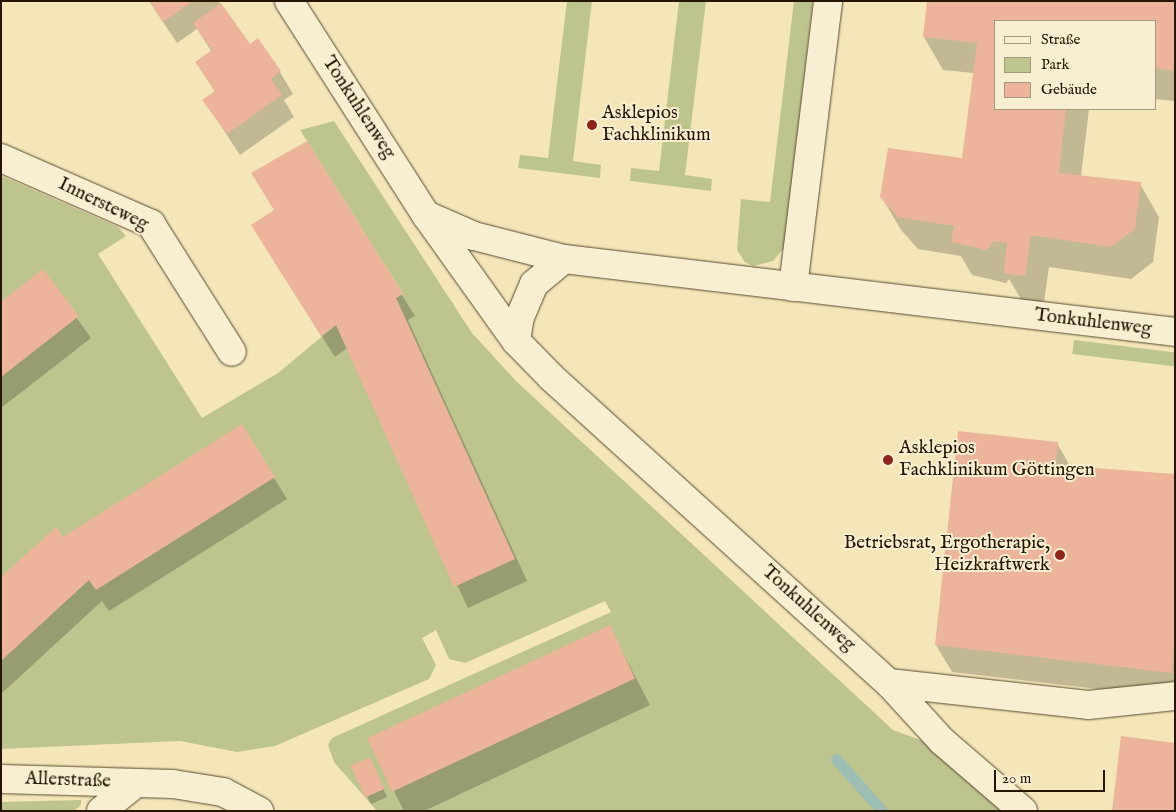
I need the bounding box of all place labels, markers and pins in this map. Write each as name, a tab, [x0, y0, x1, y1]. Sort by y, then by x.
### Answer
place label: Asklepios Fachklinikum	[602, 103, 711, 147]
marker: Asklepios Fachklinikum	[586, 119, 598, 131]
place label: Asklepios Fachklinikum Göttingen	[899, 438, 1095, 482]
marker: Asklepios Fachklinikum Göttingen	[881, 453, 895, 467]
place label: Betriebsrat, Ergotherapie, Heizkraftwerk	[844, 533, 1050, 577]
marker: Betriebsrat, Ergotherapie, Heizkraftwerk	[1054, 549, 1066, 561]

